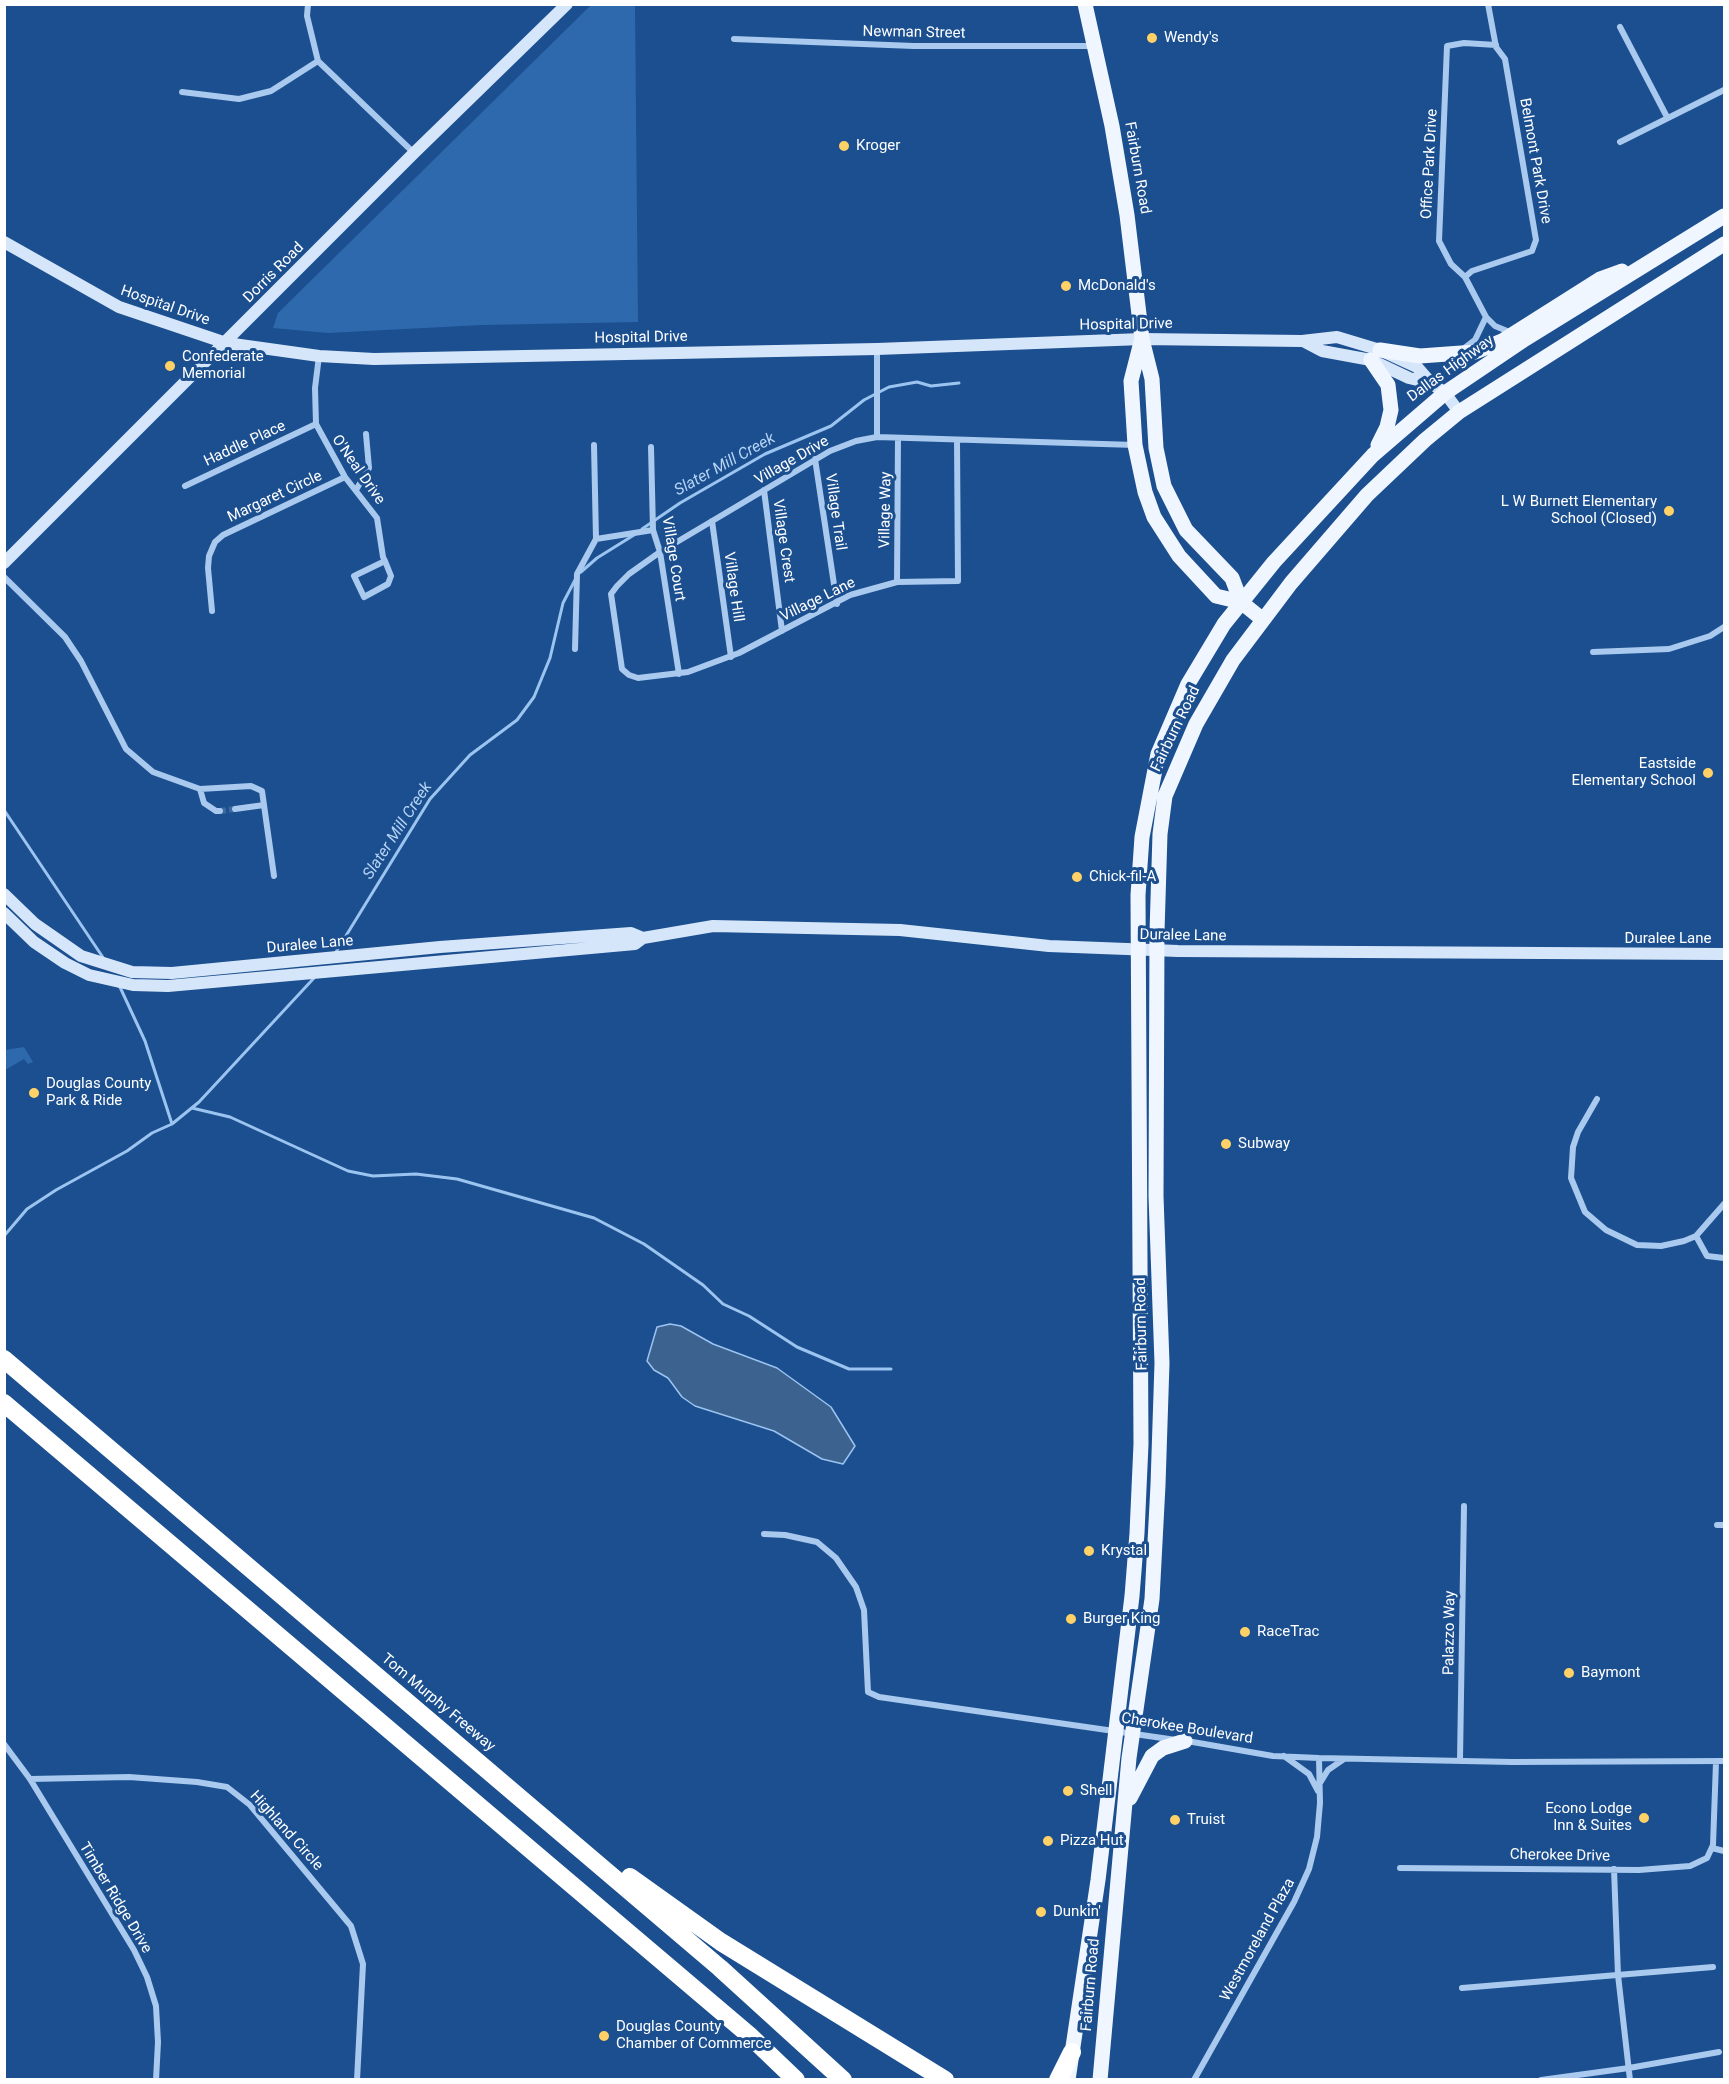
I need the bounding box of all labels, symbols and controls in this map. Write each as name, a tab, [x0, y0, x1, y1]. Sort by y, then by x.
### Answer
street label: Newman Street	[862, 23, 966, 43]
place label: Wendy's	[1164, 29, 1219, 47]
marker: Wendy's	[1145, 31, 1159, 45]
street label: Belmont Park Drive	[1515, 97, 1555, 225]
street label: Office Park Drive	[1418, 108, 1442, 220]
street label: Fairburn Road	[1120, 121, 1154, 215]
place label: Kroger	[856, 137, 900, 155]
marker: Kroger	[837, 139, 851, 153]
street label: Dorris Road	[240, 239, 308, 307]
place label: McDonald's	[1078, 277, 1156, 295]
marker: McDonald's	[1059, 279, 1073, 293]
street label: Hospital Drive	[118, 282, 212, 330]
street label: Hospital Drive	[1079, 315, 1173, 335]
street label: Hospital Drive	[594, 328, 688, 348]
street label: Dallas Highway	[1404, 332, 1498, 406]
place label: Confederate Memorial	[182, 348, 264, 383]
marker: Confederate Memorial	[163, 359, 177, 373]
street label: Haddle Place	[201, 417, 289, 471]
water label: Slater Mill Creek	[671, 429, 779, 501]
street label: O'Neal Drive	[327, 432, 389, 508]
street label: Village Drive	[752, 433, 832, 489]
street label: Margaret Circle	[225, 467, 325, 527]
street label: Village Way	[876, 471, 896, 549]
street label: Village Trail	[821, 472, 849, 552]
place label: L W Burnett Elementary School (Closed)	[1501, 493, 1657, 528]
street label: Village Crest	[768, 498, 798, 584]
marker: L W Burnett Elementary School (Closed)	[1662, 504, 1676, 518]
street label: Village Court	[657, 515, 689, 603]
street label: Village Hill	[719, 551, 747, 623]
street label: Village Lane	[778, 574, 858, 626]
street label: Fairburn Road	[1147, 683, 1205, 775]
place label: Eastside Elementary School	[1572, 755, 1696, 790]
marker: Eastside Elementary School	[1701, 766, 1715, 780]
water label: Slater Mill Creek	[359, 779, 437, 883]
place label: Chick-fil-A	[1089, 868, 1156, 886]
marker: Chick-fil-A	[1070, 870, 1084, 884]
street label: Duralee Lane	[1139, 926, 1227, 946]
street label: Duralee Lane	[1625, 930, 1711, 948]
street label: Duralee Lane	[266, 932, 354, 958]
place label: Douglas County Park & Ride	[46, 1075, 151, 1110]
marker: Douglas County Park & Ride	[27, 1086, 41, 1100]
place label: Subway	[1238, 1135, 1290, 1153]
marker: Subway	[1219, 1137, 1233, 1151]
street label: Fairburn Road	[1132, 1277, 1152, 1371]
place label: Krystal	[1101, 1542, 1147, 1560]
marker: Krystal	[1082, 1544, 1096, 1558]
street label: Palazzo Way	[1440, 1591, 1460, 1675]
place label: Burger King	[1083, 1610, 1161, 1628]
marker: Burger King	[1064, 1612, 1078, 1626]
place label: RaceTrac	[1257, 1623, 1319, 1641]
marker: RaceTrac	[1238, 1625, 1252, 1639]
street label: Tom Murphy Freeway	[377, 1650, 499, 1756]
place label: Baymont	[1581, 1664, 1640, 1682]
marker: Baymont	[1562, 1666, 1576, 1680]
street label: Cherokee Boulevard	[1120, 1710, 1254, 1748]
place label: Shell	[1080, 1782, 1112, 1800]
marker: Shell	[1061, 1784, 1075, 1798]
street label: Highland Circle	[245, 1787, 327, 1875]
place label: Econo Lodge Inn & Suites	[1545, 1800, 1632, 1835]
place label: Truist	[1187, 1811, 1225, 1829]
marker: Econo Lodge Inn & Suites	[1637, 1811, 1651, 1825]
marker: Truist	[1168, 1813, 1182, 1827]
place label: Pizza Hut	[1060, 1832, 1124, 1850]
marker: Pizza Hut	[1041, 1834, 1055, 1848]
street label: Timber Ridge Drive	[75, 1839, 155, 1957]
street label: Cherokee Drive	[1510, 1846, 1610, 1866]
street label: Westmoreland Plaza	[1217, 1876, 1299, 2004]
place label: Dunkin'	[1053, 1903, 1101, 1921]
marker: Dunkin'	[1034, 1905, 1048, 1919]
street label: Fairburn Road	[1078, 1938, 1104, 2032]
place label: Douglas County Chamber of Commerce	[616, 2018, 771, 2053]
marker: Douglas County Chamber of Commerce	[597, 2029, 611, 2043]

